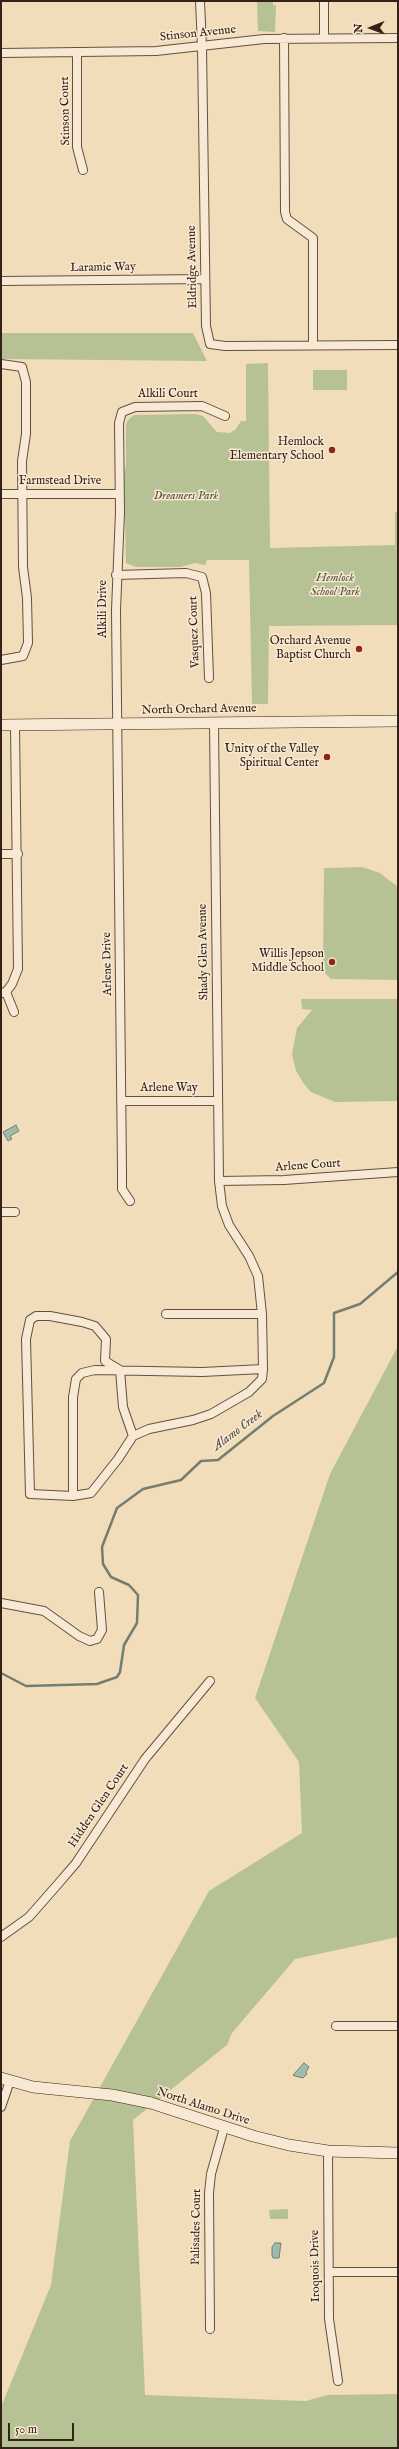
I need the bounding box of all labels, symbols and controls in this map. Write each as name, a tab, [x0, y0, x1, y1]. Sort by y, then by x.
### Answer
north arrow	[351, 8, 391, 48]
street label: Stinson Avenue	[159, 23, 237, 45]
text: N	[352, 23, 366, 33]
street label: Stinson Court	[58, 76, 74, 146]
street label: Eldridge Avenue	[185, 225, 201, 309]
street label: Laramie Way	[70, 260, 136, 276]
street label: Alkili Court	[138, 388, 198, 402]
place label: Hemlock Elementary School	[230, 436, 324, 464]
marker: Hemlock Elementary School	[327, 445, 337, 455]
street label: Farmstead Drive	[19, 475, 101, 489]
park label: Dreamers Park	[154, 490, 218, 504]
park label: Hemlock School Park	[310, 572, 360, 600]
street label: Alkili Drive	[97, 580, 111, 638]
street label: Vasquez Court	[187, 596, 203, 668]
place label: Orchard Avenue Baptist Church	[270, 635, 351, 663]
marker: Orchard Avenue Baptist Church	[354, 644, 364, 654]
street label: North Orchard Avenue	[141, 702, 257, 718]
place label: Unity of the Valley Spiritual Center	[225, 743, 319, 771]
marker: Unity of the Valley Spiritual Center	[322, 752, 332, 762]
street label: Shady Glen Avenue	[196, 904, 212, 1000]
street label: Arlene Drive	[100, 932, 116, 996]
place label: Willis Jepson Middle School	[252, 948, 324, 976]
marker: Willis Jepson Middle School	[327, 957, 337, 967]
street label: Arlene Way	[140, 1082, 198, 1096]
street label: Arlene Court	[275, 1157, 341, 1175]
water label: Alamo Creek	[210, 1407, 266, 1455]
street label: Hidden Glen Court	[66, 1761, 132, 1851]
street label: North Alamo Drive	[155, 2085, 251, 2129]
street label: Palisades Court	[189, 2189, 205, 2265]
street label: Iroquois Drive	[308, 2230, 324, 2302]
scale bar	[10, 2415, 76, 2441]
text: 50 m	[15, 2422, 37, 2437]

